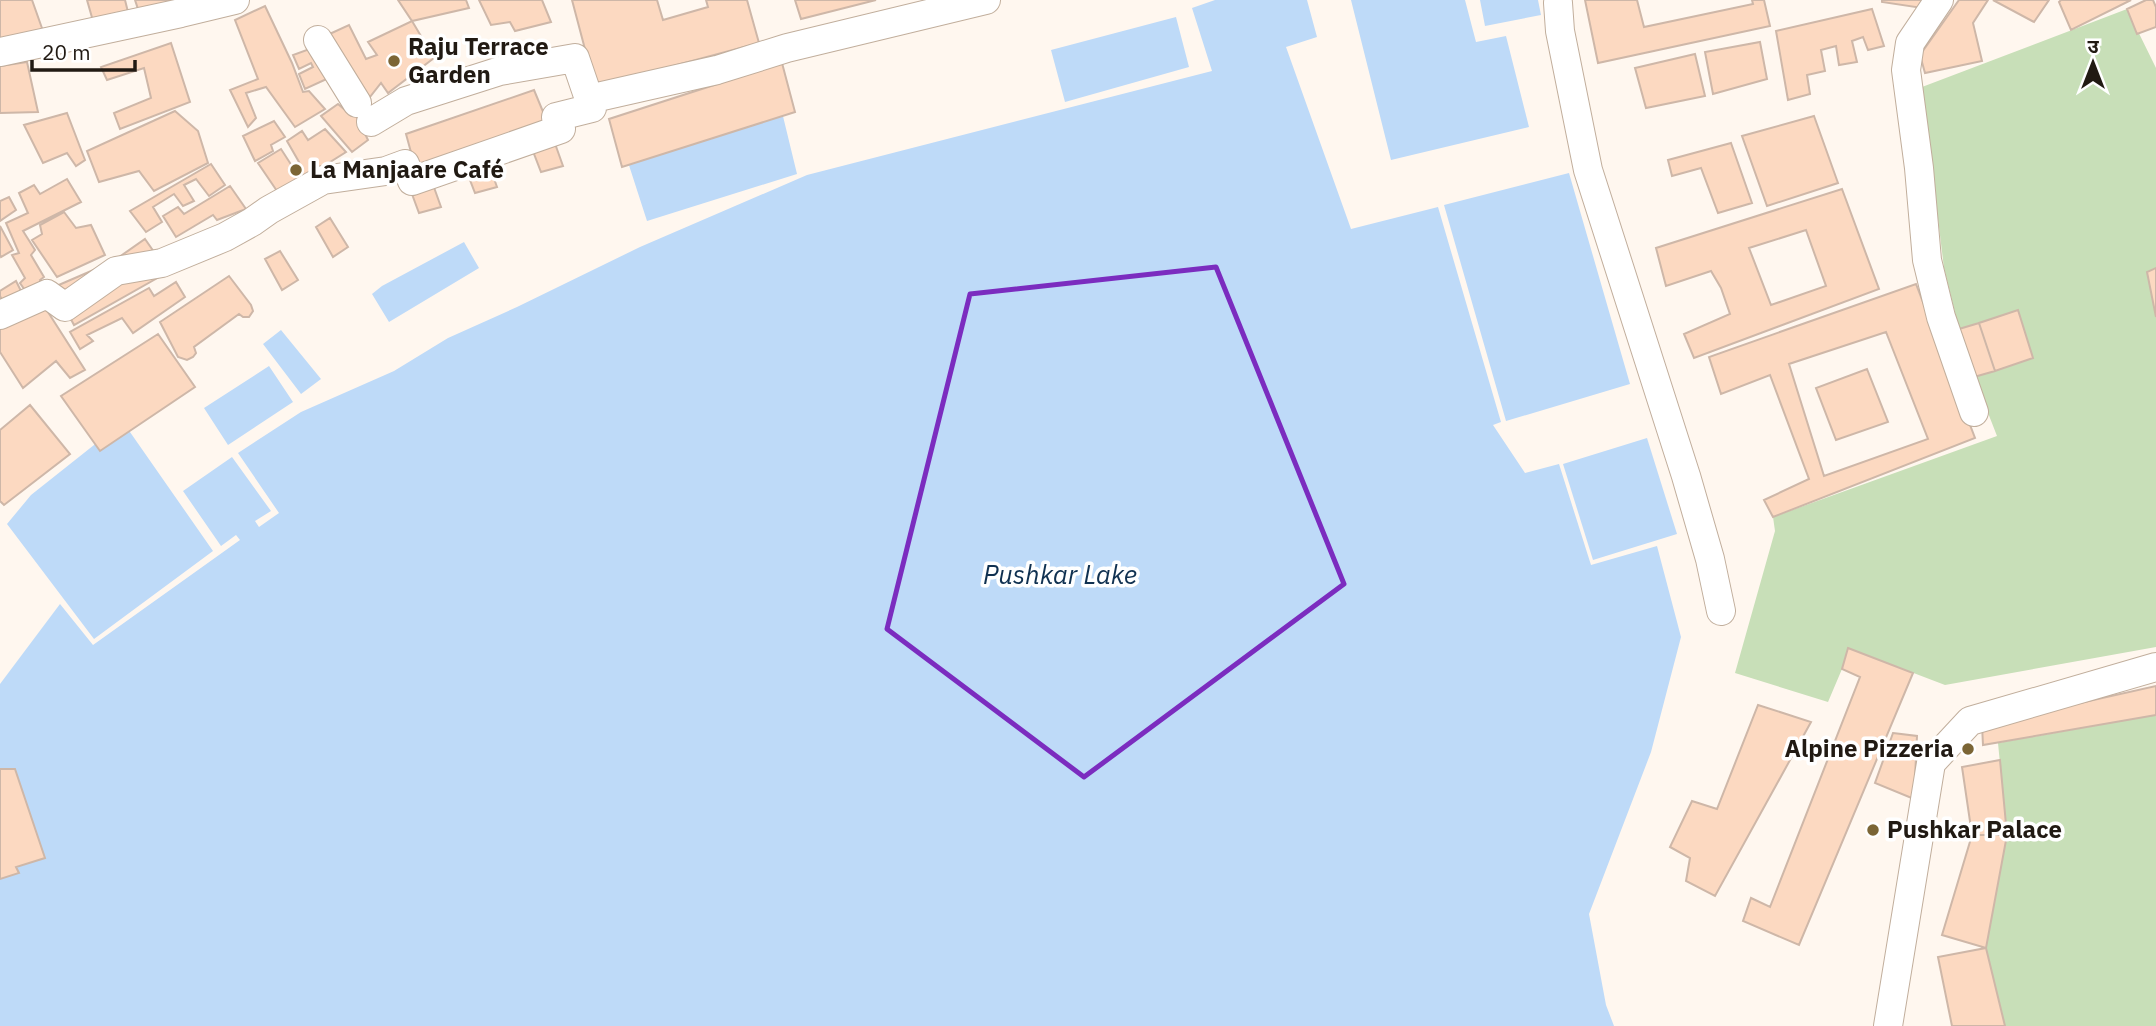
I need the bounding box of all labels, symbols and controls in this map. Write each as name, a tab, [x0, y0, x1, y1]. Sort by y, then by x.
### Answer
scale bar	[32, 28, 135, 72]
north arrow	[2058, 28, 2128, 98]
place label: Raju Terrace Garden	[408, 30, 549, 90]
text: उ	[2087, 34, 2099, 58]
text: 20 m	[42, 38, 91, 66]
marker: Raju Terrace Garden	[386, 53, 402, 69]
place label: La Manjaare Café	[310, 153, 504, 185]
marker: La Manjaare Café	[288, 162, 304, 178]
water label: Pushkar Lake	[983, 557, 1137, 591]
place label: Alpine Pizzeria	[1784, 732, 1954, 764]
marker: Alpine Pizzeria	[1960, 741, 1976, 757]
place label: Pushkar Palace	[1887, 813, 2062, 845]
marker: Pushkar Palace	[1865, 822, 1881, 838]

